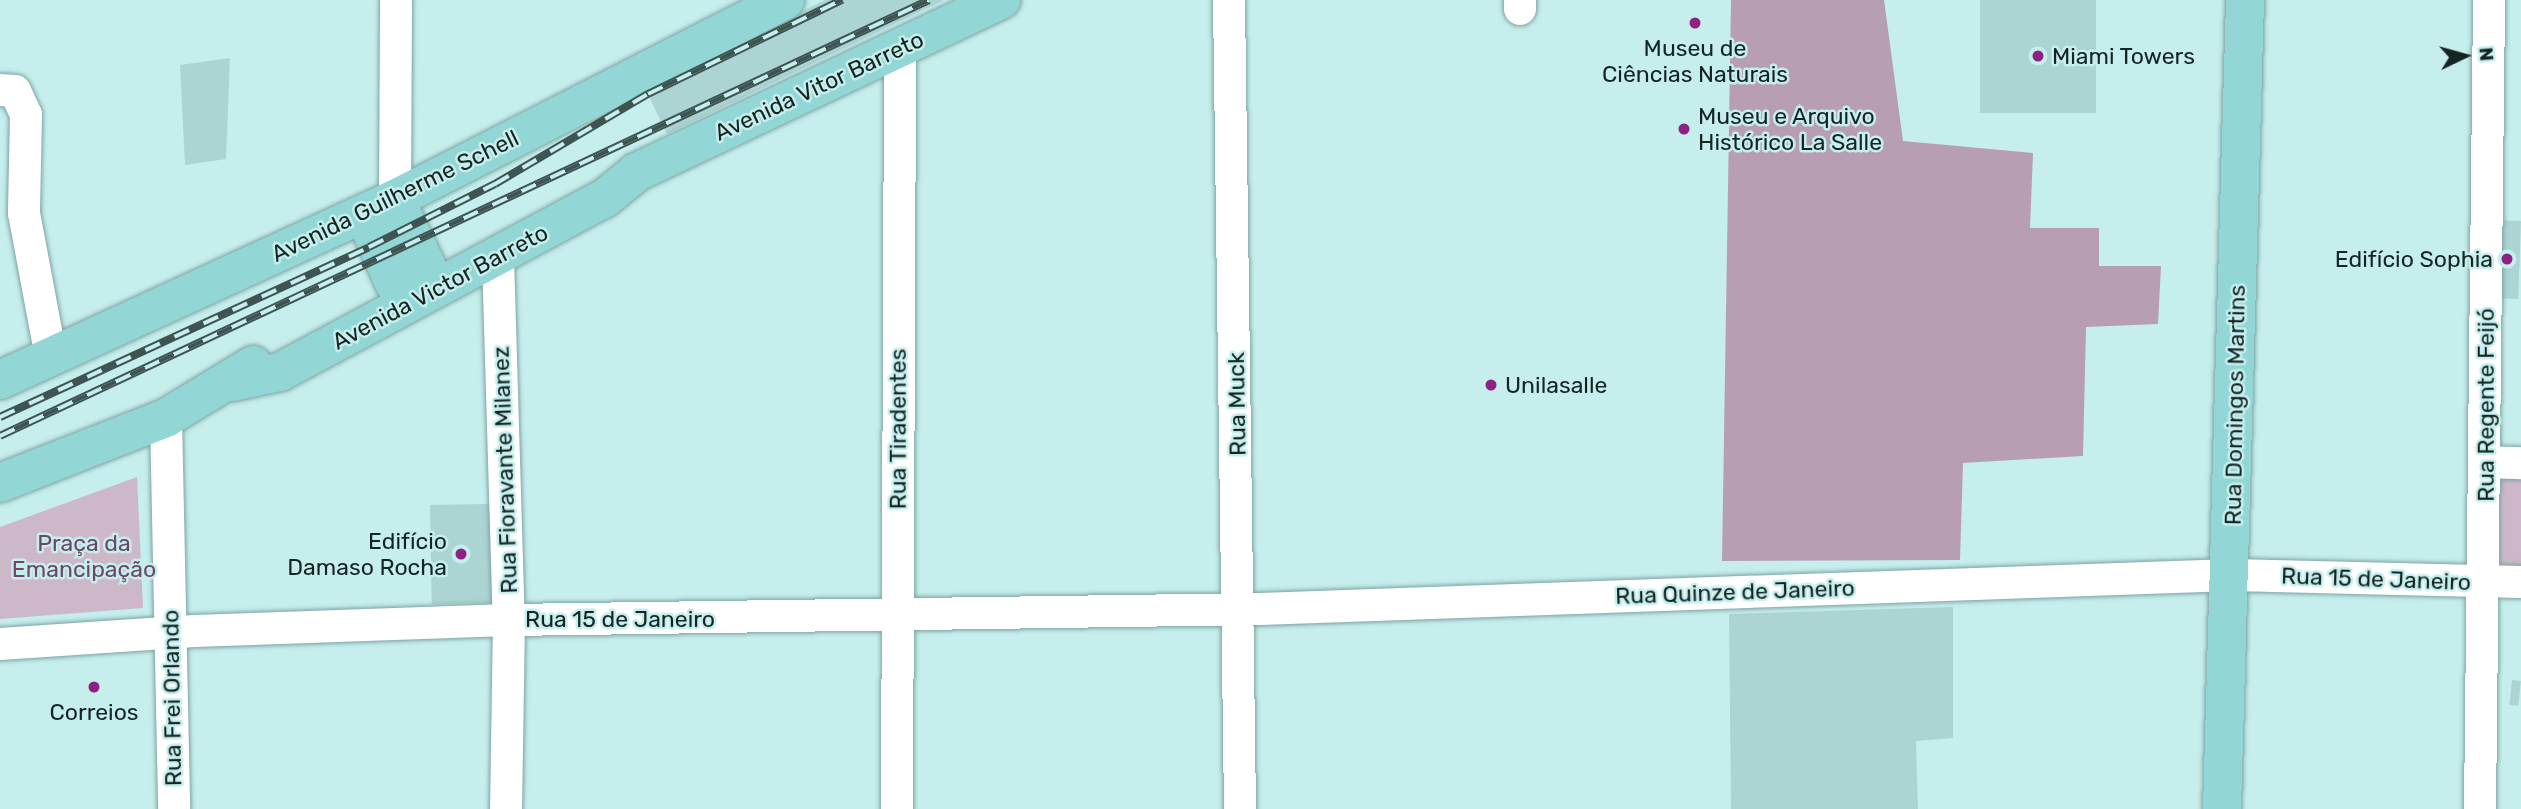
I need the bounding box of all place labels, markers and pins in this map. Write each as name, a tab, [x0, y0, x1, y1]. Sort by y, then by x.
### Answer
marker: Museu de Ciências Naturais	[1687, 15, 1703, 31]
place label: Museu de Ciências Naturais	[1602, 34, 1788, 88]
place label: Miami Towers	[2052, 42, 2196, 70]
marker: Miami Towers	[2030, 48, 2046, 64]
place label: Museu e Arquivo Histórico La Salle	[1698, 102, 1882, 156]
marker: Museu e Arquivo Histórico La Salle	[1676, 121, 1692, 137]
place label: Edifício Sophia	[2335, 245, 2493, 273]
marker: Edifício Sophia	[2499, 251, 2515, 267]
place label: Unilasalle	[1505, 371, 1607, 399]
marker: Unilasalle	[1483, 377, 1499, 393]
place label: Edifício Damaso Rocha	[287, 527, 447, 581]
marker: Edifício Damaso Rocha	[453, 546, 469, 562]
marker: Correios	[86, 679, 102, 695]
place label: Correios	[49, 698, 139, 726]

